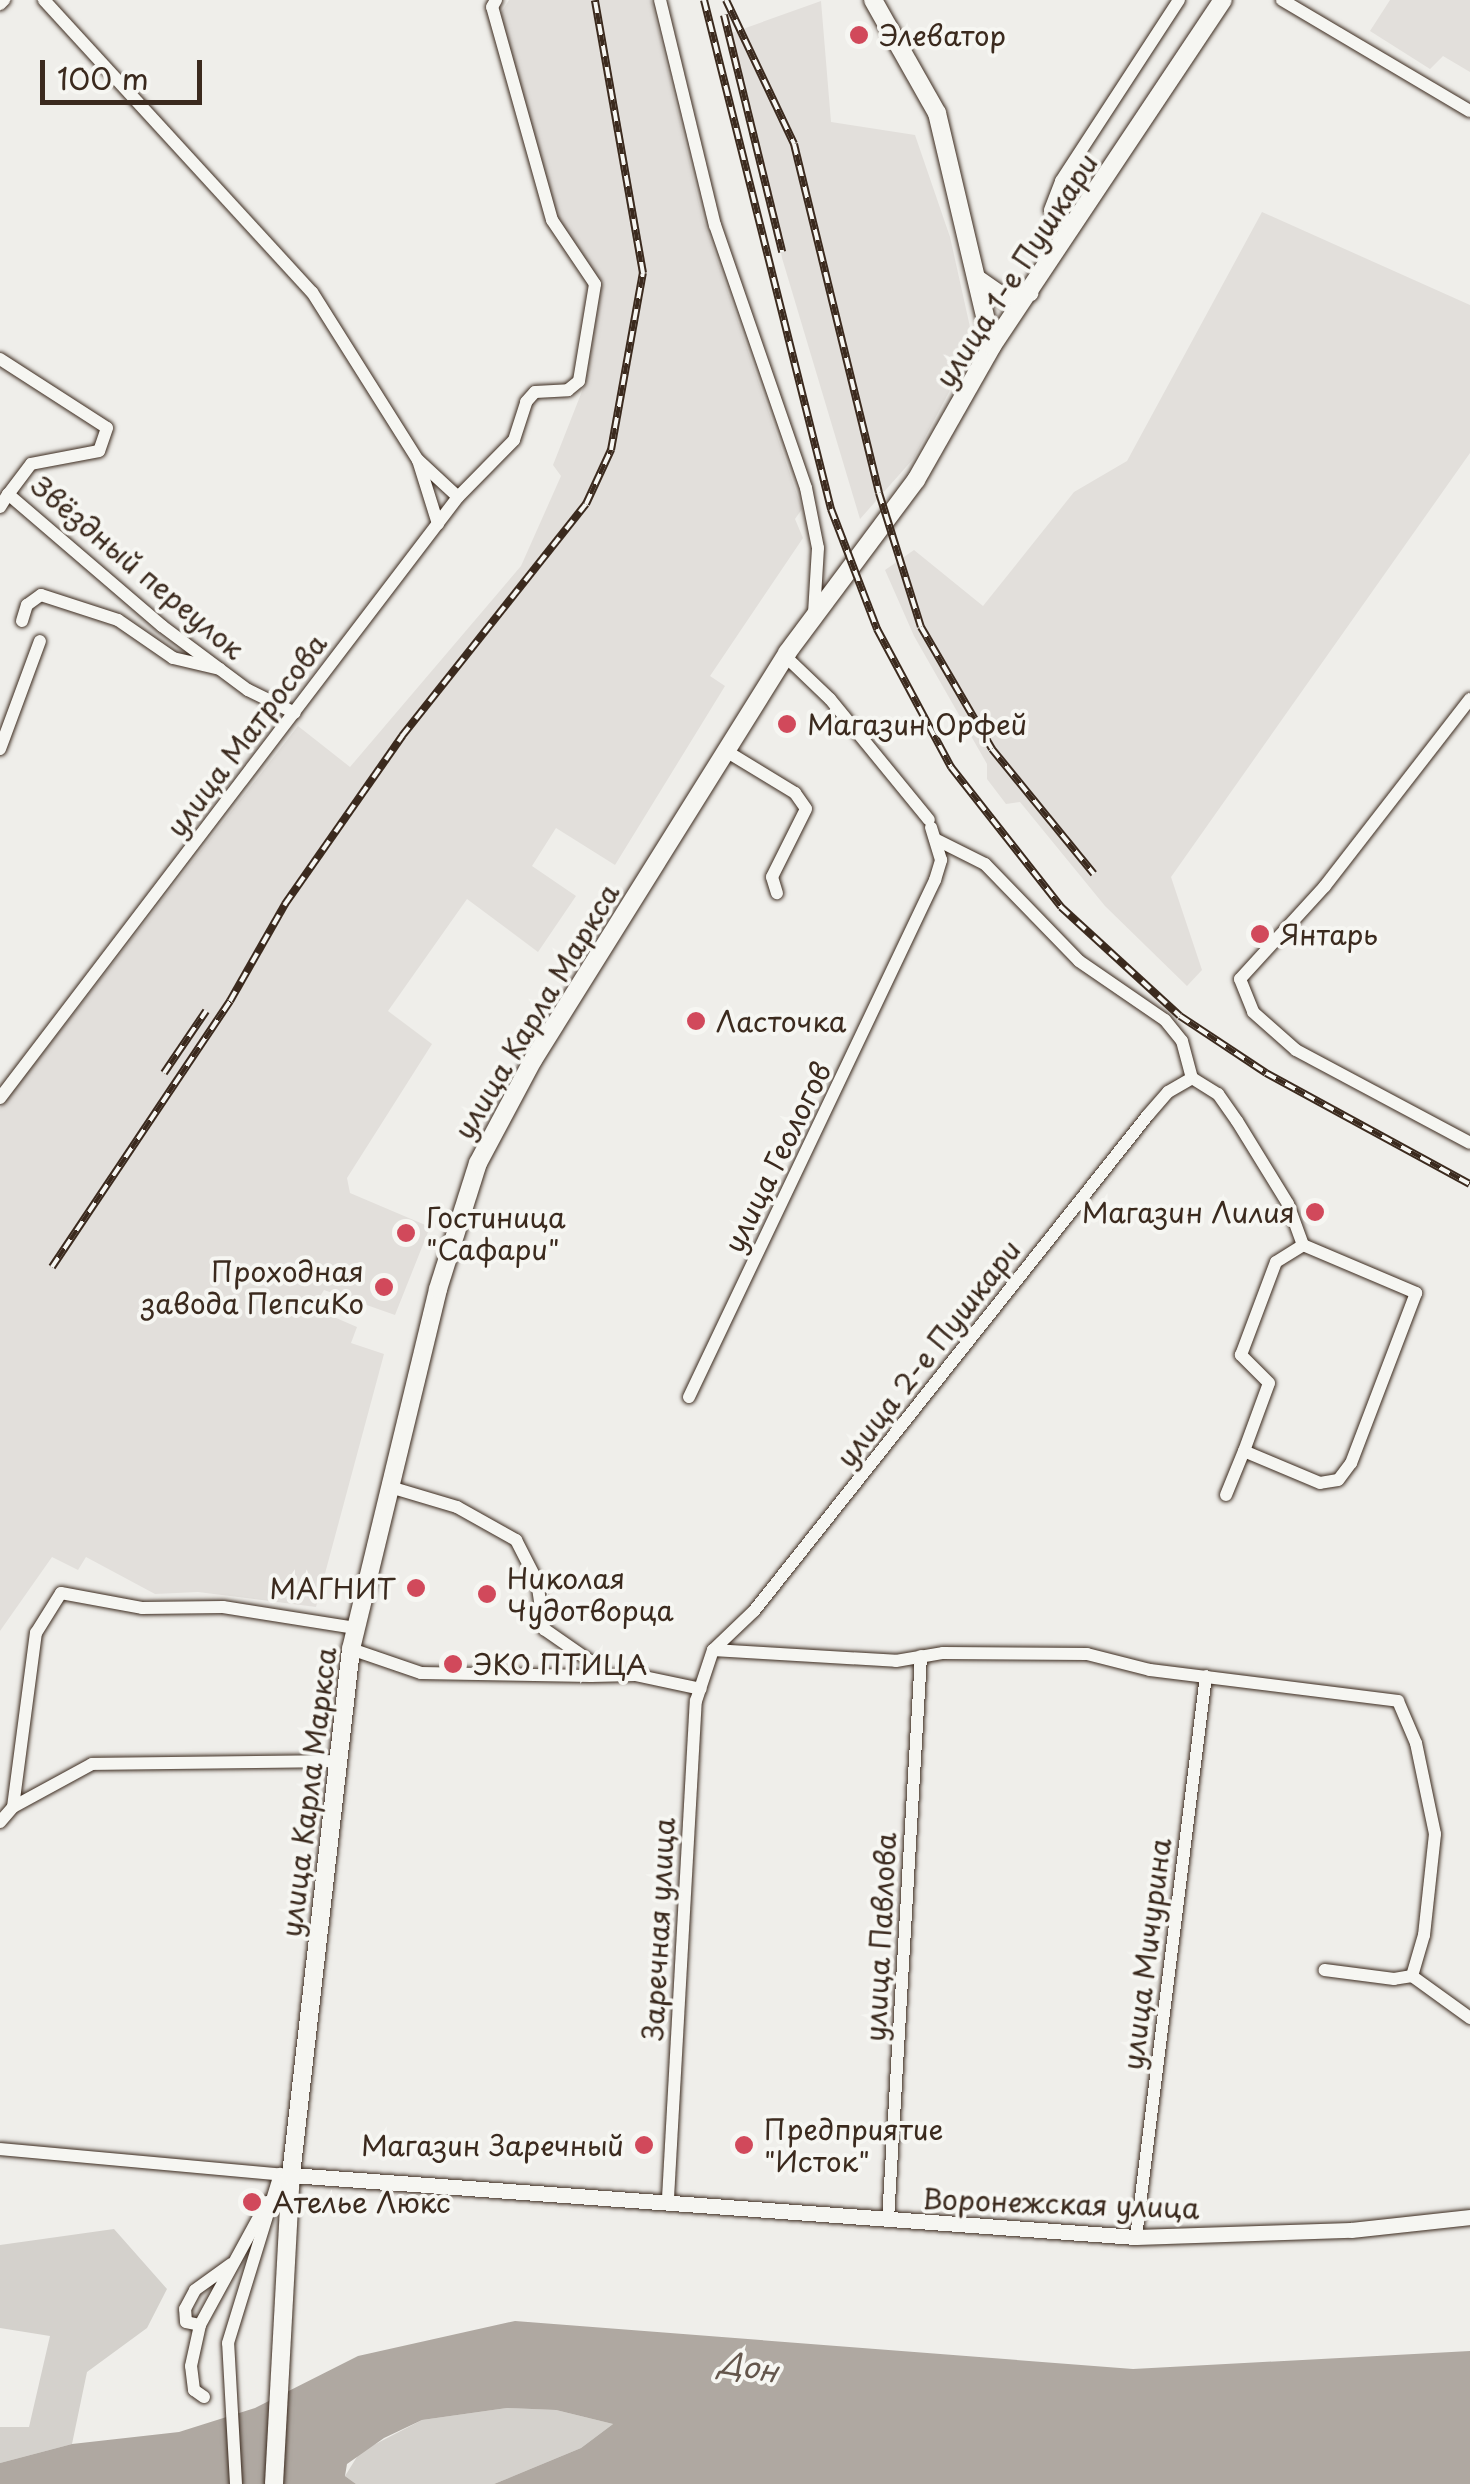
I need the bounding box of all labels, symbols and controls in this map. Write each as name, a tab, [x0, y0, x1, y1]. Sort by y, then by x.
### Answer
place label: Элеватор	[879, 18, 1006, 52]
marker: Элеватор	[848, 24, 870, 46]
scale bar	[45, 40, 208, 102]
text: 100 m	[57, 55, 149, 100]
street label: улица 1-е Пушкари	[927, 146, 1105, 394]
street label: Звёздный переулок	[24, 468, 252, 666]
street label: улица Матросова	[158, 626, 334, 844]
place label: Магазин Орфей	[807, 707, 1028, 741]
marker: Магазин Орфей	[776, 713, 798, 735]
street label: улица Карла Маркса	[446, 877, 626, 1145]
place label: Янтарь	[1280, 917, 1378, 951]
marker: Янтарь	[1249, 923, 1271, 945]
place label: Ласточка	[716, 1004, 846, 1038]
marker: Ласточка	[685, 1010, 707, 1032]
street label: улица Геологов	[716, 1056, 838, 1258]
place label: Магазин Лилия	[1082, 1195, 1295, 1229]
place label: Гостиница "Сафари"	[426, 1200, 566, 1266]
marker: Магазин Лилия	[1304, 1201, 1326, 1223]
marker: Гостиница "Сафари"	[395, 1222, 417, 1244]
street label: улица 2-е Пушкари	[828, 1232, 1028, 1474]
place label: Проходная завода ПепсиКо	[139, 1254, 364, 1320]
marker: Проходная завода ПепсиКо	[373, 1276, 395, 1298]
place label: Николая Чудотворца	[507, 1561, 674, 1627]
place label: МАГНИТ	[269, 1571, 396, 1605]
marker: МАГНИТ	[405, 1577, 427, 1599]
marker: Николая Чудотворца	[476, 1583, 498, 1605]
street label: улица Карла Маркса	[273, 1645, 343, 1939]
place label: ЭКО ПТИЦА	[473, 1647, 650, 1681]
marker: ЭКО ПТИЦА	[442, 1653, 464, 1675]
street label: Заречная улица	[635, 1816, 681, 2042]
street label: улица Павлова	[858, 1831, 902, 2043]
street label: улица Мичурина	[1115, 1835, 1177, 2073]
place label: Предприятие "Исток"	[764, 2112, 943, 2178]
place label: Магазин Заречный	[360, 2128, 624, 2162]
marker: Магазин Заречный	[633, 2134, 655, 2156]
marker: Предприятие "Исток"	[733, 2134, 755, 2156]
street label: Воронежская улица	[921, 2181, 1201, 2225]
place label: Ателье Люкс	[272, 2185, 449, 2219]
marker: Ателье Люкс	[241, 2191, 263, 2213]
water label: Дон	[717, 2343, 781, 2389]

